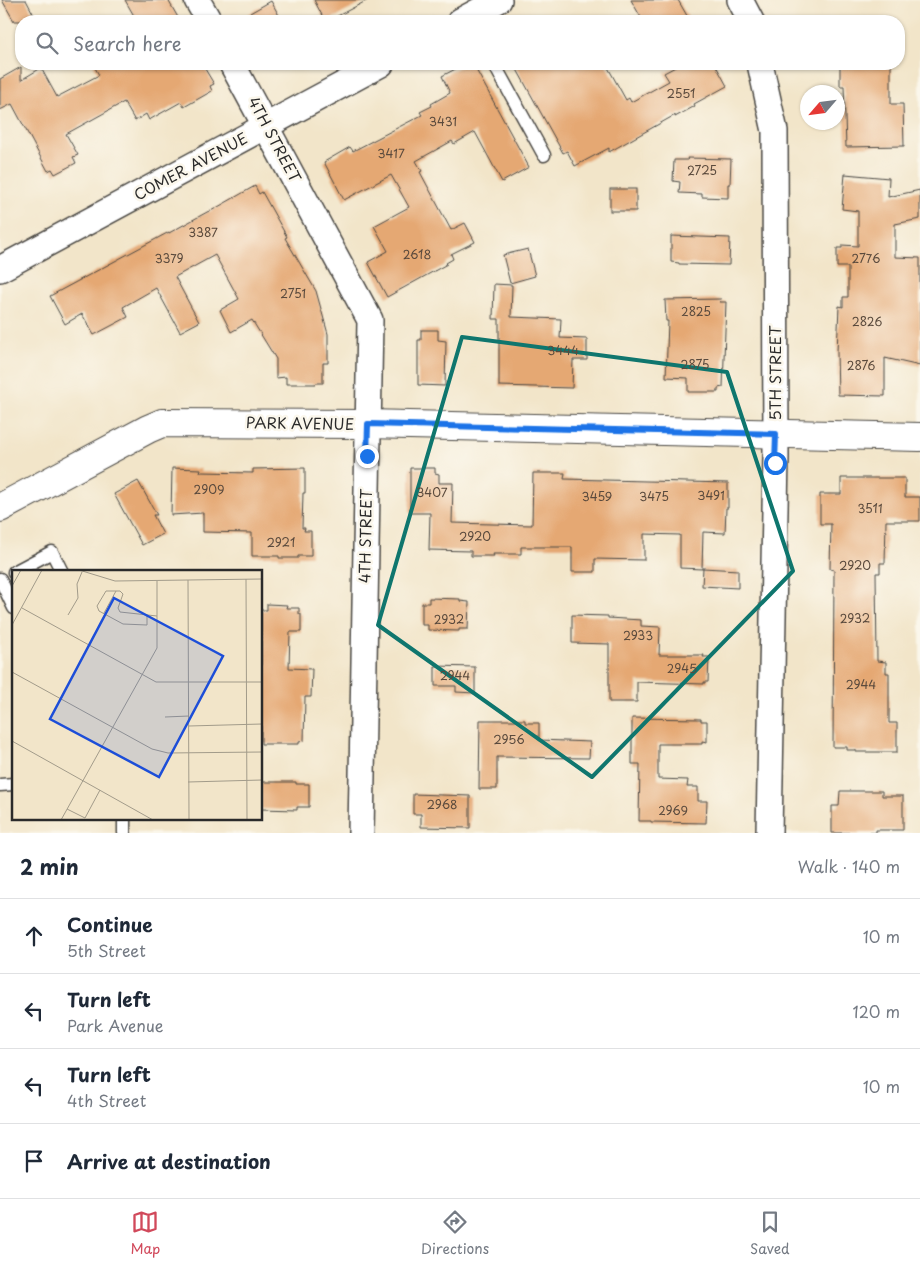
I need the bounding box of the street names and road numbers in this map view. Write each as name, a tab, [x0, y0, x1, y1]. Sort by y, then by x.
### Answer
street label: 4TH STREET	[243, 92, 308, 187]
street label: COMER AVENUE	[129, 126, 251, 205]
street label: 5TH STREET	[763, 325, 786, 420]
street label: PARK AVENUE	[246, 410, 354, 435]
street label: 4TH STREET	[352, 488, 377, 583]

